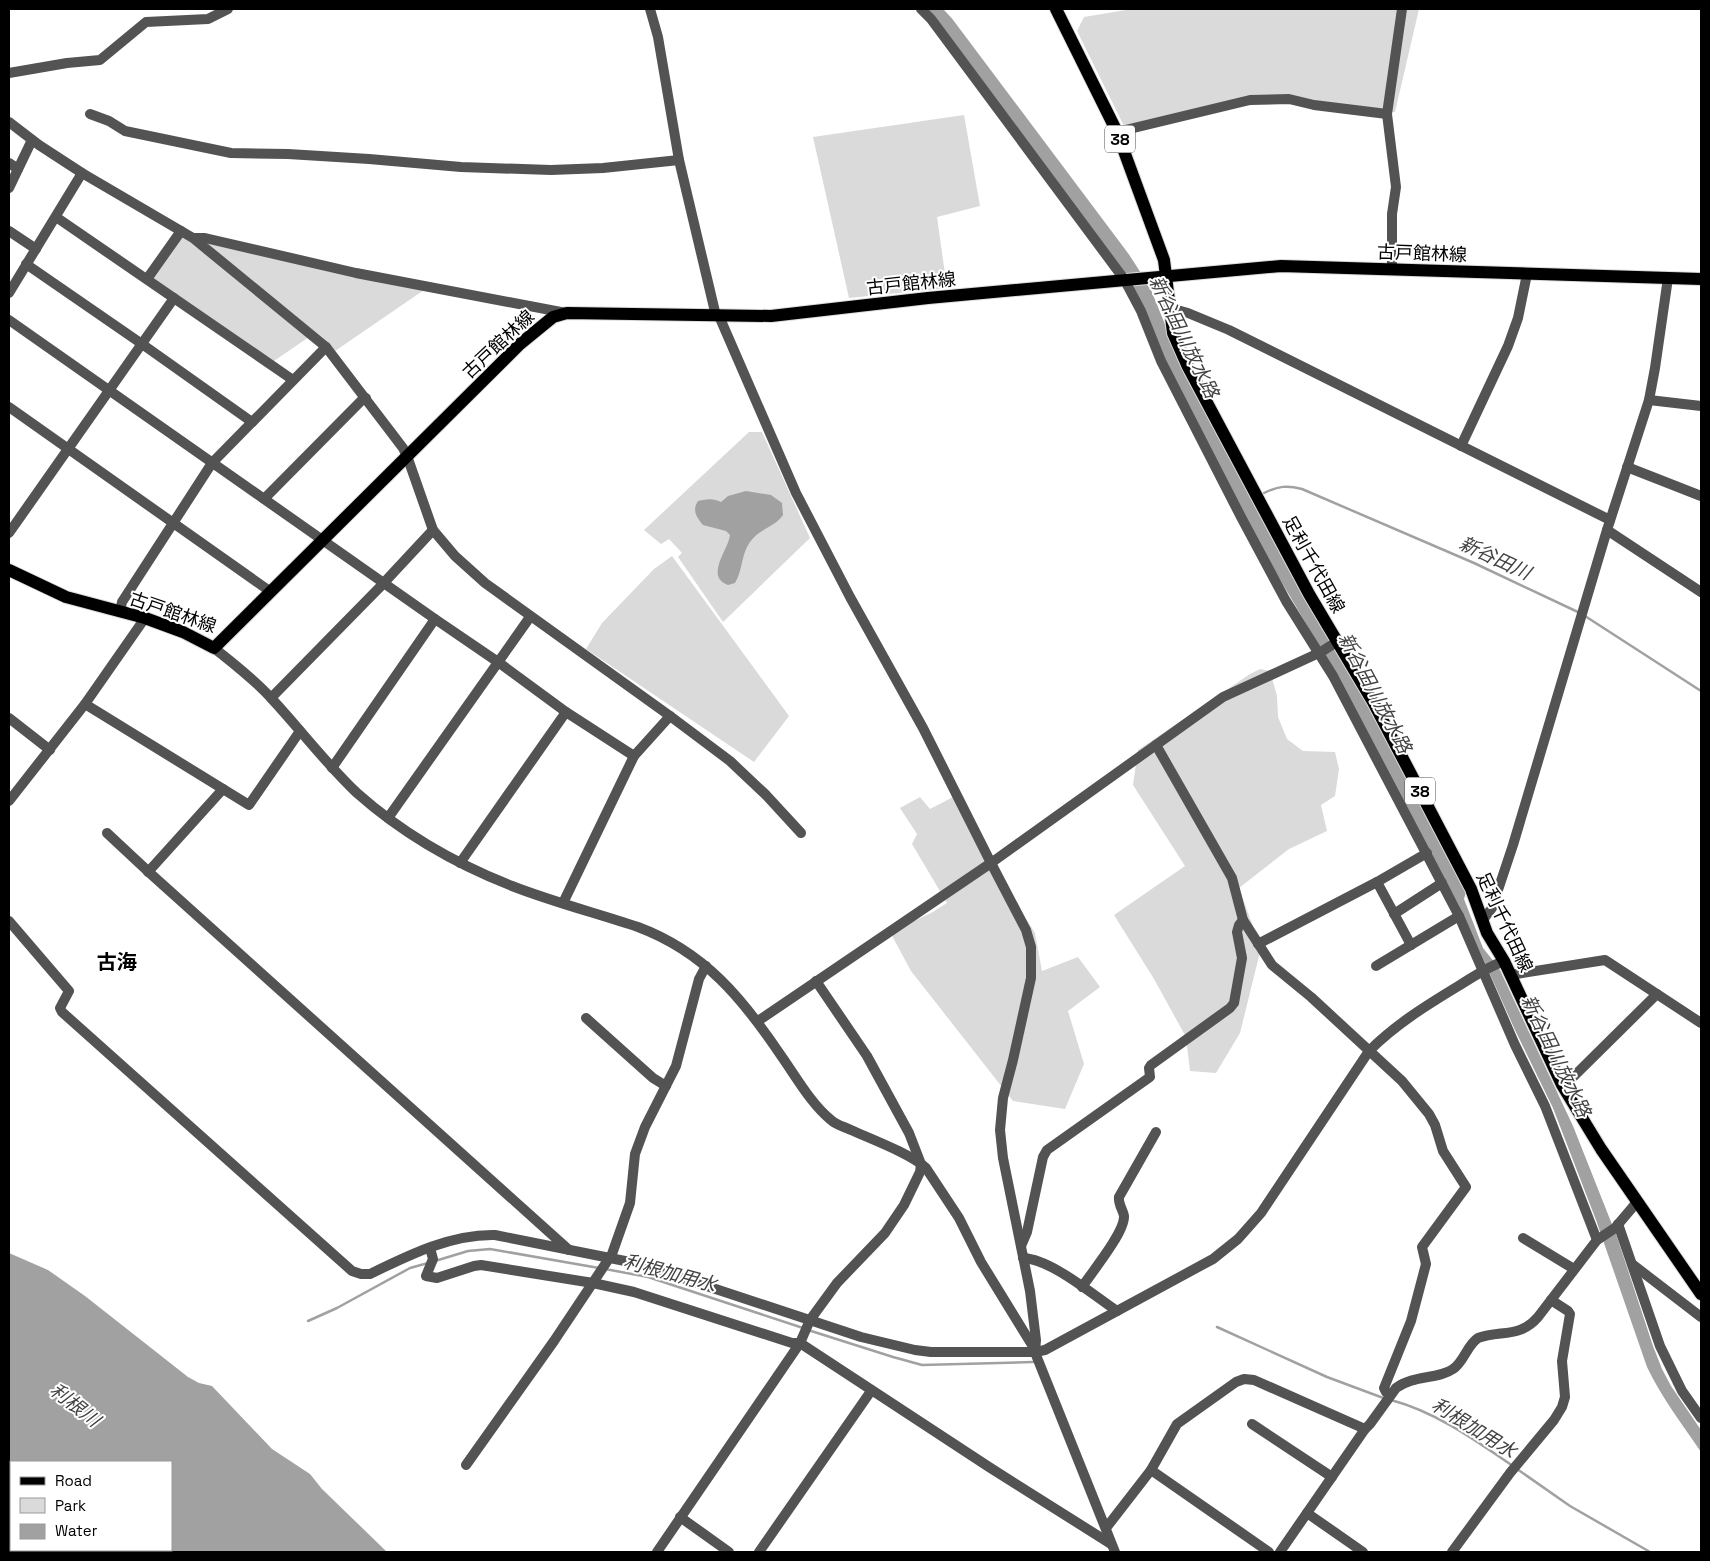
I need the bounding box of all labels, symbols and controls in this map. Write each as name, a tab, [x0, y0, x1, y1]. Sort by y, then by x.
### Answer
road number: 38	[1105, 126, 1135, 152]
street label: 古戸館林線	[1377, 240, 1467, 266]
street label: 古戸館林線	[865, 267, 957, 299]
water label: 新谷田川放水路	[1144, 272, 1225, 404]
street label: 古戸館林線	[457, 305, 539, 383]
street label: 足利千代田線	[1278, 511, 1350, 617]
water label: 新谷田川	[1455, 531, 1537, 586]
street label: 古戸館林線	[127, 586, 219, 638]
water label: 新谷田川放水路	[1333, 628, 1418, 759]
road number: 38	[1405, 778, 1435, 804]
street label: 足利千代田線	[1472, 868, 1538, 976]
district label: 古海	[97, 949, 137, 975]
water label: 新谷田川放水路	[1516, 991, 1597, 1123]
water label: 利根加用水	[621, 1249, 721, 1298]
water label: 利根川	[45, 1378, 107, 1434]
water label: 利根加用水	[1427, 1392, 1523, 1465]
legend	[10, 1461, 172, 1551]
text: Road	[55, 1471, 92, 1490]
text: Park	[55, 1496, 86, 1515]
text: Water	[55, 1521, 98, 1540]

